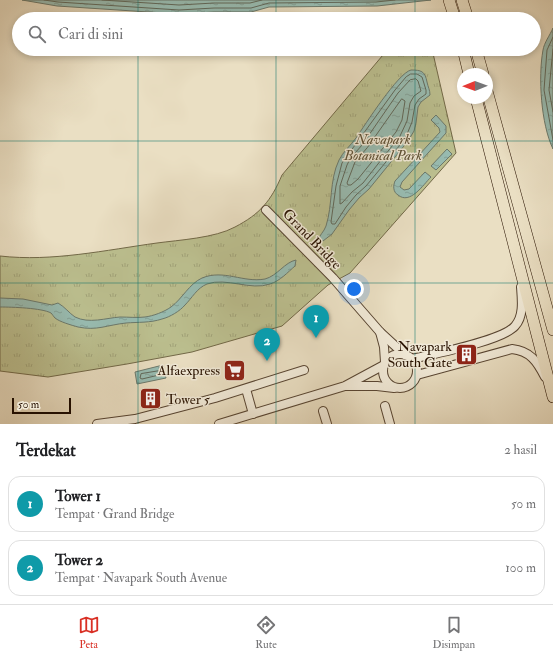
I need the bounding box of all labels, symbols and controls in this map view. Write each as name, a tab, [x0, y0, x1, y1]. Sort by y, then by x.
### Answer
search box	[12, 12, 541, 56]
icon: search	[26, 23, 48, 45]
text: Cari di sini	[58, 25, 123, 44]
north arrow	[457, 68, 493, 104]
park label: Navapark Botanical Park	[343, 131, 422, 164]
street label: Grand Bridge	[279, 205, 345, 273]
your location	[344, 279, 364, 299]
pin: 1	[303, 305, 329, 338]
pin: 2	[254, 328, 280, 361]
place label: Navapark South Gate	[388, 338, 452, 371]
building icon: Navapark South Gate	[454, 341, 480, 367]
supermarket icon: Alfaexpress	[222, 357, 248, 383]
place label: Alfaexpress	[157, 362, 220, 380]
building icon: Tower 5	[137, 386, 163, 412]
place label: Tower 5	[166, 391, 211, 408]
scale bar	[12, 396, 71, 415]
text: 50 m	[18, 398, 39, 411]
text: Terdekat	[16, 440, 76, 461]
text: 2 hasil	[504, 442, 537, 458]
text: Tower 1	[55, 487, 101, 506]
text: 1	[28, 496, 32, 512]
text: 50 m	[511, 496, 536, 512]
text: Tempat · Grand Bridge	[55, 506, 174, 522]
text: Tower 2	[55, 551, 103, 570]
text: 2	[27, 560, 33, 576]
text: 100 m	[505, 560, 536, 576]
text: Tempat · Navapark South Avenue	[55, 570, 227, 586]
tab: Peta	[78, 614, 100, 651]
tab: Rute	[255, 614, 277, 651]
tab: Disimpan	[432, 614, 475, 651]

